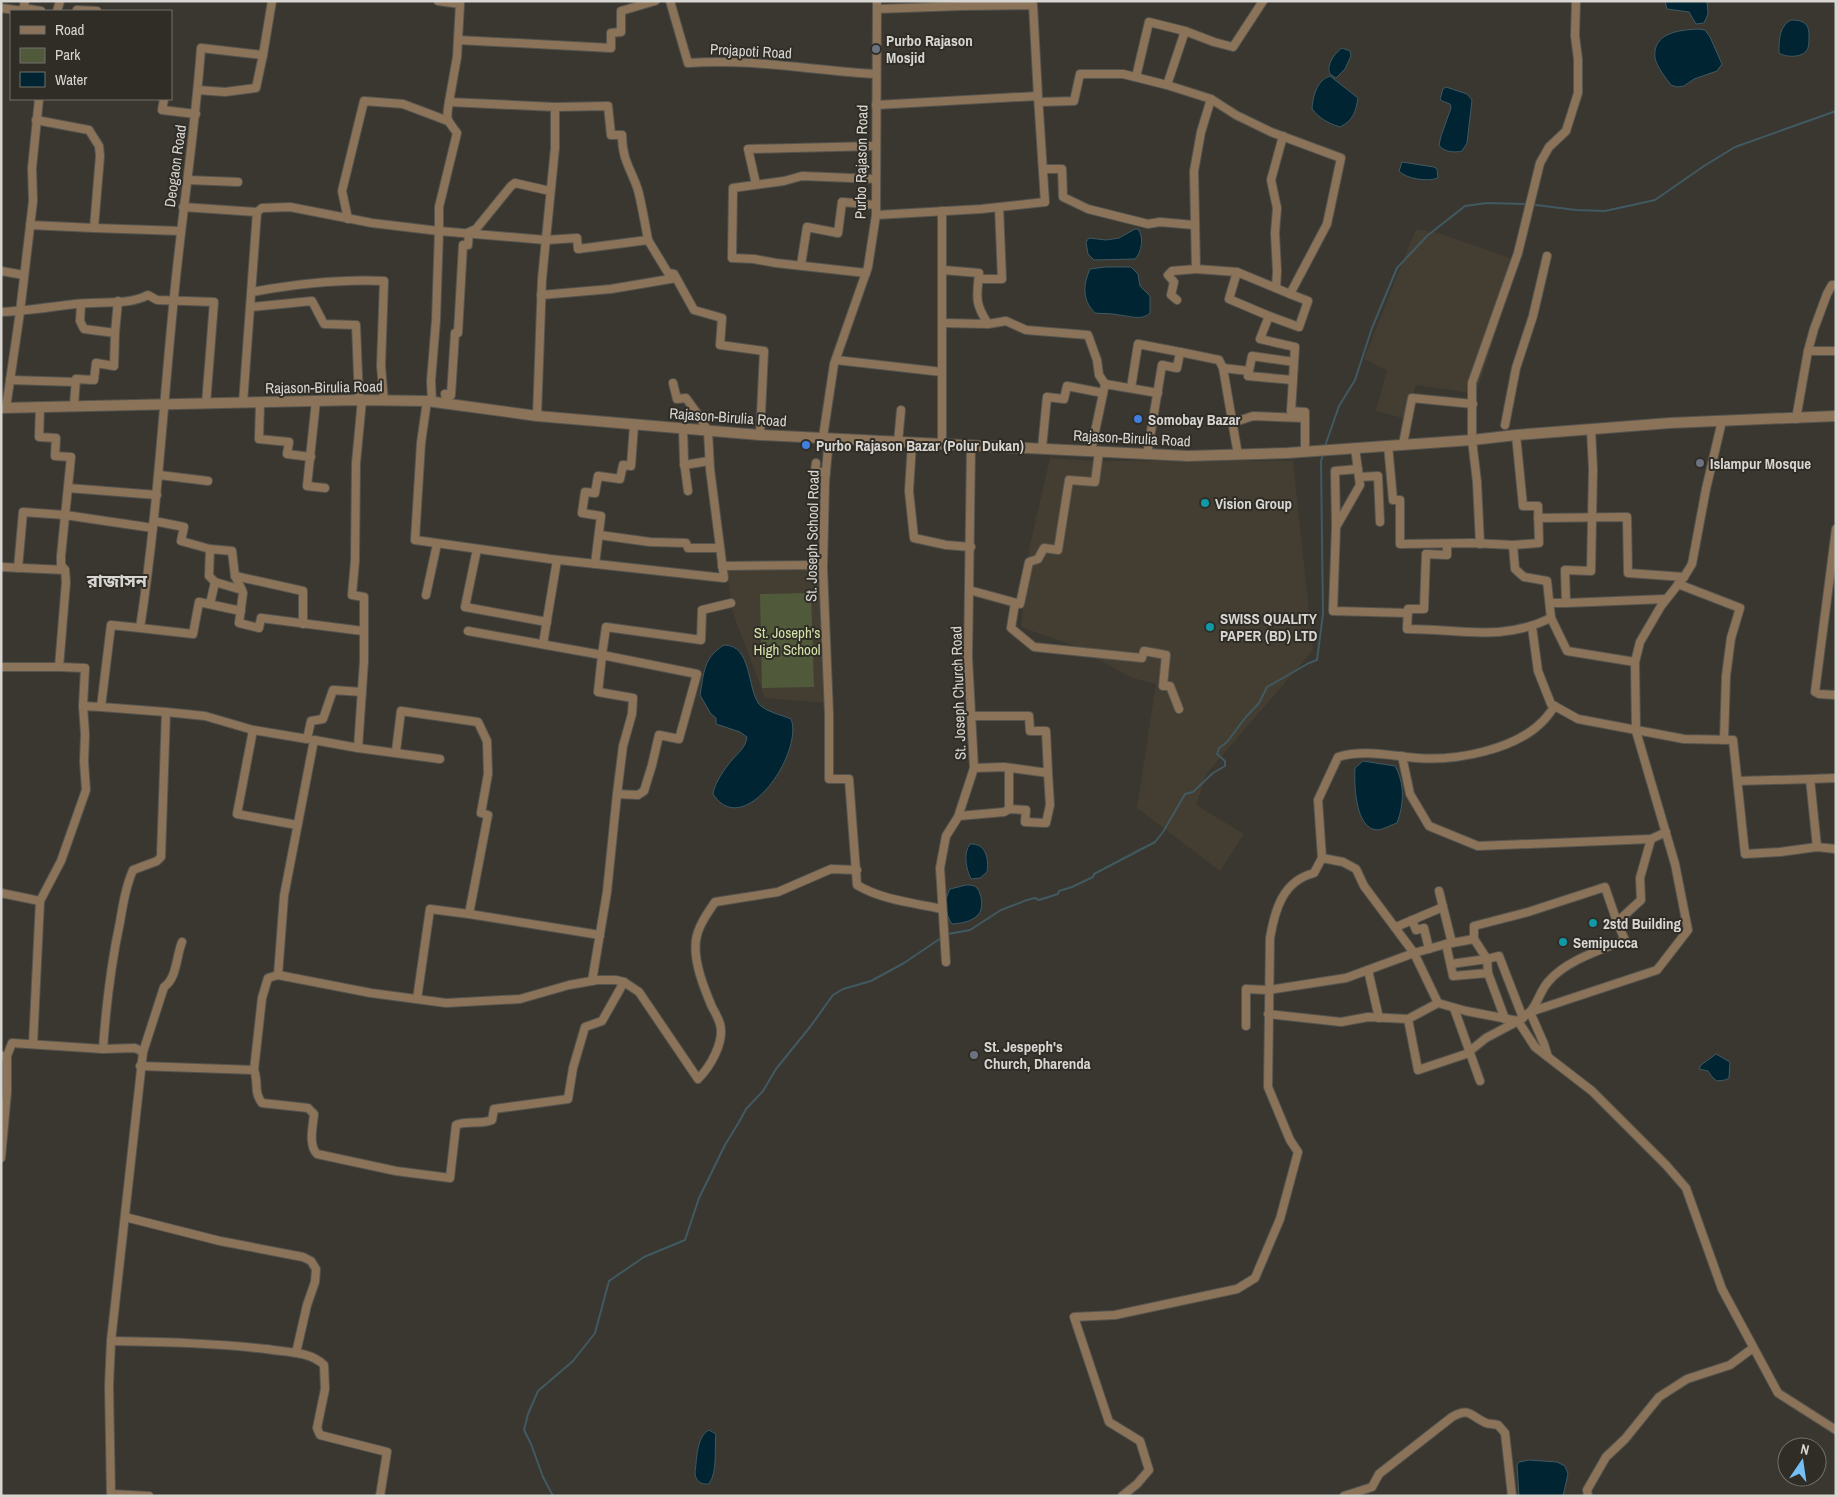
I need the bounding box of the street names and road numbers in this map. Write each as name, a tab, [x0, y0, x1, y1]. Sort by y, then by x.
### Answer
street label: Projapoti Road	[709, 38, 793, 64]
street label: Purbo Rajason Road	[850, 105, 872, 219]
street label: Deogaon Road	[159, 124, 191, 208]
street label: Rajason-Birulia Road	[265, 375, 383, 399]
street label: Rajason-Birulia Road	[669, 402, 787, 432]
street label: Rajason-Birulia Road	[1073, 424, 1191, 452]
street label: St. Joseph School Road	[800, 470, 824, 602]
street label: St. Joseph Church Road	[945, 626, 971, 760]

